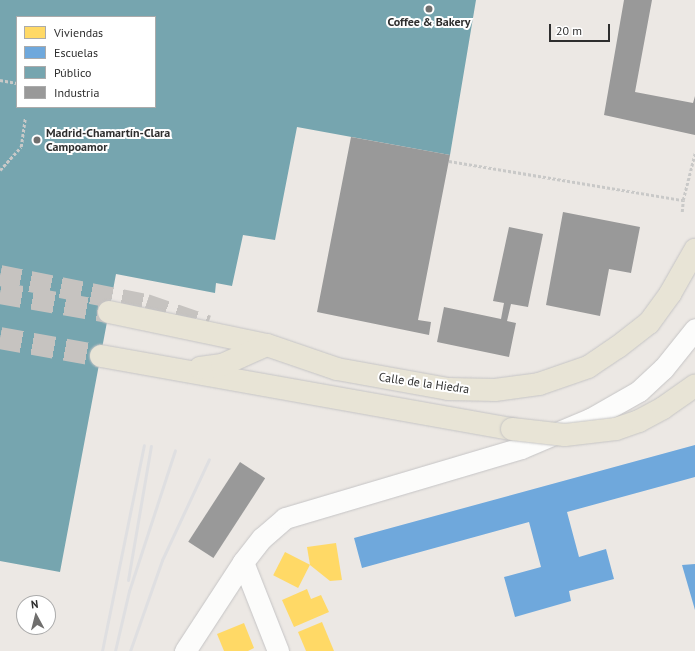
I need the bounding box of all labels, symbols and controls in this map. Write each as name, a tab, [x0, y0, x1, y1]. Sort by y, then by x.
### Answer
marker: Coffee & Bakery	[424, 4, 434, 14]
place label: Coffee & Bakery	[387, 15, 471, 29]
legend	[16, 16, 156, 108]
scale bar	[551, 16, 612, 42]
text: 20 m	[556, 23, 582, 38]
text: Viviendas	[54, 25, 103, 40]
text: Escuelas	[54, 45, 98, 60]
text: Público	[54, 65, 92, 80]
text: Industria	[54, 85, 99, 100]
place label: Madrid-Chamartín-Clara Campoamor	[46, 126, 170, 154]
marker: Madrid-Chamartín-Clara Campoamor	[31, 134, 43, 146]
street label: Calle de la Hiedra	[378, 370, 470, 396]
north arrow	[16, 595, 56, 635]
text: N	[30, 597, 39, 611]

